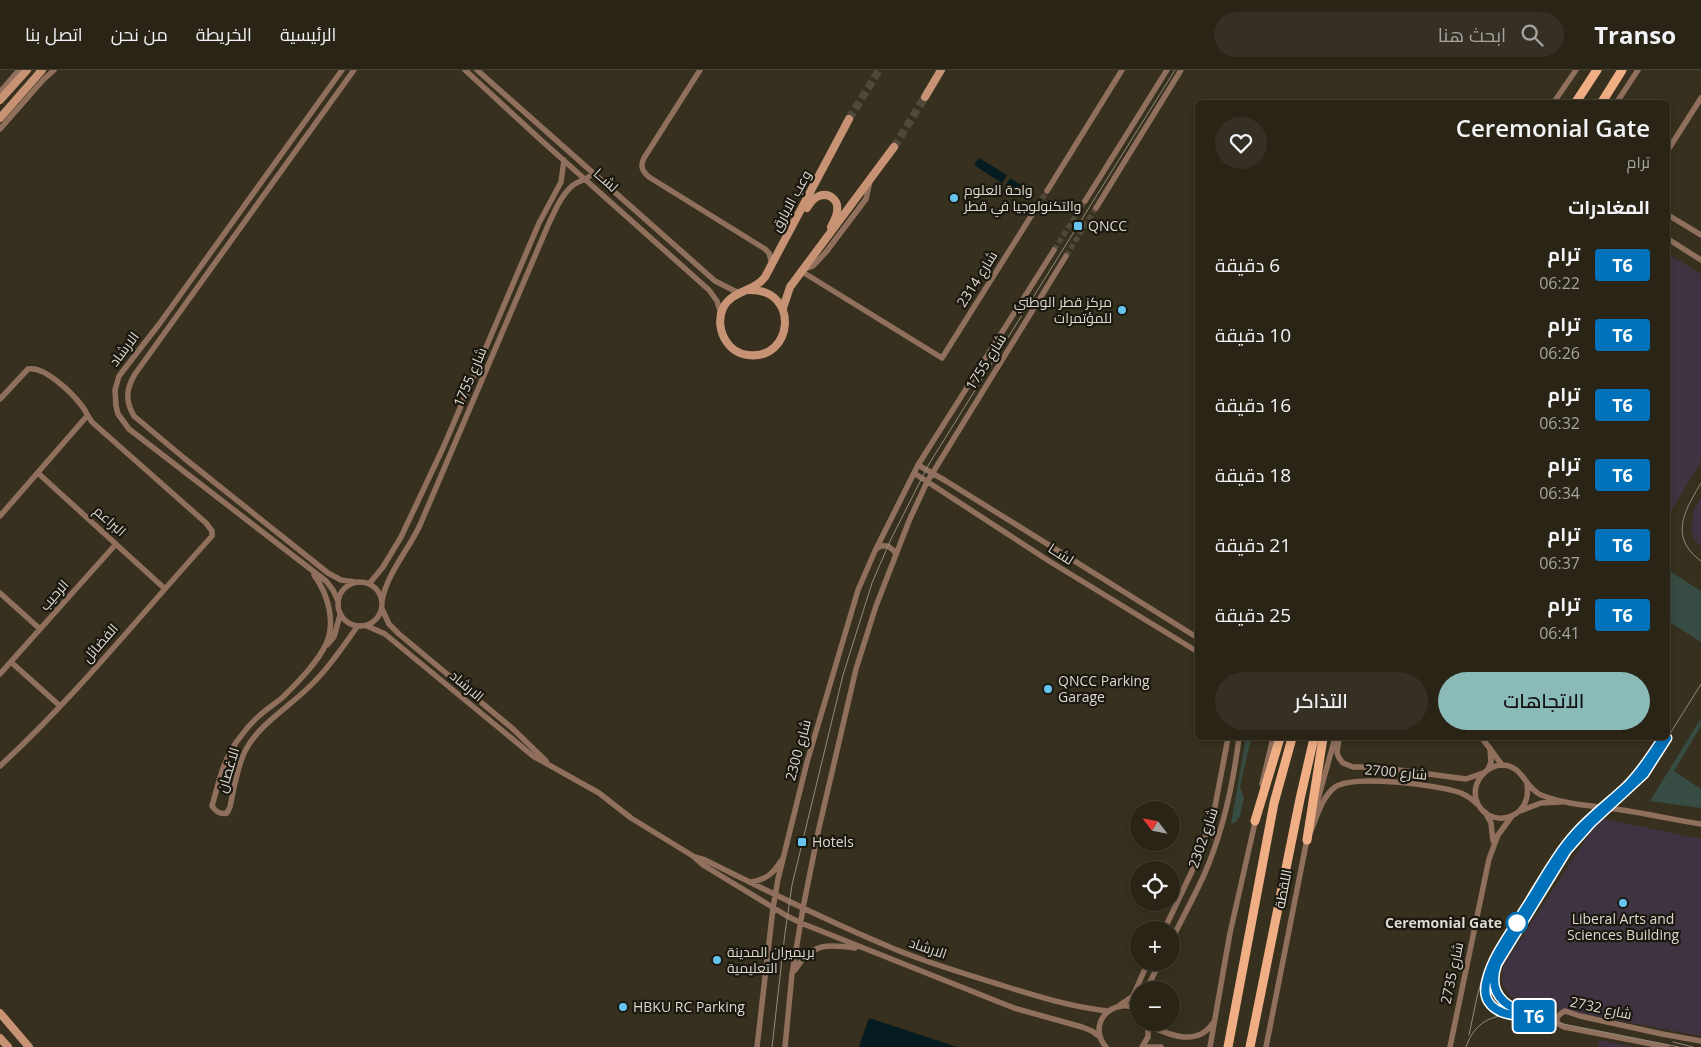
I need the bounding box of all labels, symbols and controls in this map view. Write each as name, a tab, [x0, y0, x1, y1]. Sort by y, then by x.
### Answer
search box	[1214, 12, 1564, 57]
text: Transo	[1594, 18, 1676, 51]
icon: search	[1518, 21, 1546, 49]
text: اتصل بنا	[25, 22, 83, 46]
text: من نحن	[111, 22, 168, 46]
text: الخريطة	[196, 22, 252, 46]
text: الرئيسية	[280, 22, 336, 46]
text: ابحث هنا	[1438, 22, 1506, 48]
text: Ceremonial Gate	[1456, 111, 1650, 144]
button: heart	[1215, 117, 1267, 169]
text: ترام	[1627, 151, 1650, 173]
street label: لشــا	[590, 164, 623, 196]
street label: وعب الابارق	[766, 167, 815, 235]
place label: واحة العلوم والتكنولوجيا في قطر	[963, 180, 1081, 218]
marker: واحة العلوم والتكنولوجيا في قطر	[948, 192, 960, 204]
text: المغادرات	[1568, 194, 1650, 220]
place label: QNCC	[1088, 216, 1127, 235]
marker: QNCC	[1072, 220, 1084, 232]
text: ترام	[1548, 241, 1580, 267]
street label: شارع 2314	[952, 247, 1001, 310]
text: 6 دقيقة	[1215, 252, 1280, 278]
text: T6	[1612, 253, 1633, 277]
text: 06:22	[1539, 272, 1580, 294]
place label: مركز قطر الوطني للمؤتمرات	[1014, 292, 1112, 327]
marker: مركز قطر الوطني للمؤتمرات	[1116, 304, 1128, 316]
text: ترام	[1548, 311, 1580, 337]
text: 10 دقيقة	[1215, 322, 1291, 348]
text: T6	[1612, 323, 1633, 347]
street label: الارشاد	[104, 327, 143, 370]
street label: شارع 1755	[961, 330, 1010, 393]
text: 06:26	[1539, 342, 1580, 364]
street label: شارع 1755	[449, 344, 491, 409]
text: ترام	[1548, 381, 1580, 407]
text: 16 دقيقة	[1215, 392, 1291, 418]
text: T6	[1612, 393, 1633, 417]
text: 06:32	[1539, 412, 1580, 434]
text: ترام	[1548, 451, 1580, 477]
text: 18 دقيقة	[1215, 462, 1291, 488]
text: T6	[1612, 463, 1633, 487]
text: 06:34	[1539, 482, 1580, 504]
street label: البراعم	[89, 501, 131, 541]
text: ترام	[1548, 521, 1580, 547]
text: 21 دقيقة	[1215, 532, 1291, 558]
text: T6	[1612, 533, 1633, 557]
street label: لشــا	[1045, 538, 1078, 569]
text: 06:37	[1539, 552, 1580, 574]
street label: الرحيب	[35, 575, 72, 614]
text: ترام	[1548, 591, 1580, 617]
text: 25 دقيقة	[1215, 602, 1291, 628]
text: T6	[1612, 603, 1633, 627]
street label: الفضائل	[77, 619, 122, 666]
text: 06:41	[1539, 622, 1580, 644]
street label: الارشاد	[446, 666, 488, 705]
place label: QNCC Parking Garage	[1058, 671, 1150, 706]
button: التذاكر	[1215, 672, 1428, 730]
button: الاتجاهات	[1438, 672, 1650, 730]
marker: QNCC Parking Garage	[1042, 683, 1054, 695]
street label: شارع 2300	[780, 717, 815, 783]
street label: الاغصان	[212, 745, 243, 795]
street label: شارع 2700	[1364, 759, 1428, 784]
north arrow	[1130, 801, 1180, 851]
map controls	[1130, 801, 1180, 1031]
street label: شارع 2302	[1183, 805, 1222, 871]
place label: Hotels	[812, 832, 854, 851]
marker: Hotels	[796, 836, 808, 848]
button: locate	[1130, 861, 1180, 911]
street label: اللقطة	[1269, 868, 1296, 910]
marker: Liberal Arts and Sciences Building	[1617, 897, 1629, 909]
place label: Liberal Arts and Sciences Building	[1567, 909, 1680, 944]
marker: Ceremonial Gate	[1506, 912, 1528, 934]
place label: Ceremonial Gate	[1385, 913, 1502, 932]
button: +	[1130, 921, 1180, 971]
street label: الارشاد	[907, 932, 950, 963]
street label: شارع 2735	[1436, 940, 1467, 1006]
place label: بريميران المدينة التعليمية	[727, 942, 815, 977]
marker: بريميران المدينة التعليمية	[711, 954, 723, 966]
button: −	[1130, 981, 1180, 1031]
street label: شارع 2732	[1568, 992, 1634, 1023]
place label: HBKU RC Parking	[633, 997, 745, 1016]
line badge: T6	[1512, 1000, 1556, 1032]
marker: HBKU RC Parking	[617, 1001, 629, 1013]
text: T6	[1524, 1004, 1544, 1028]

